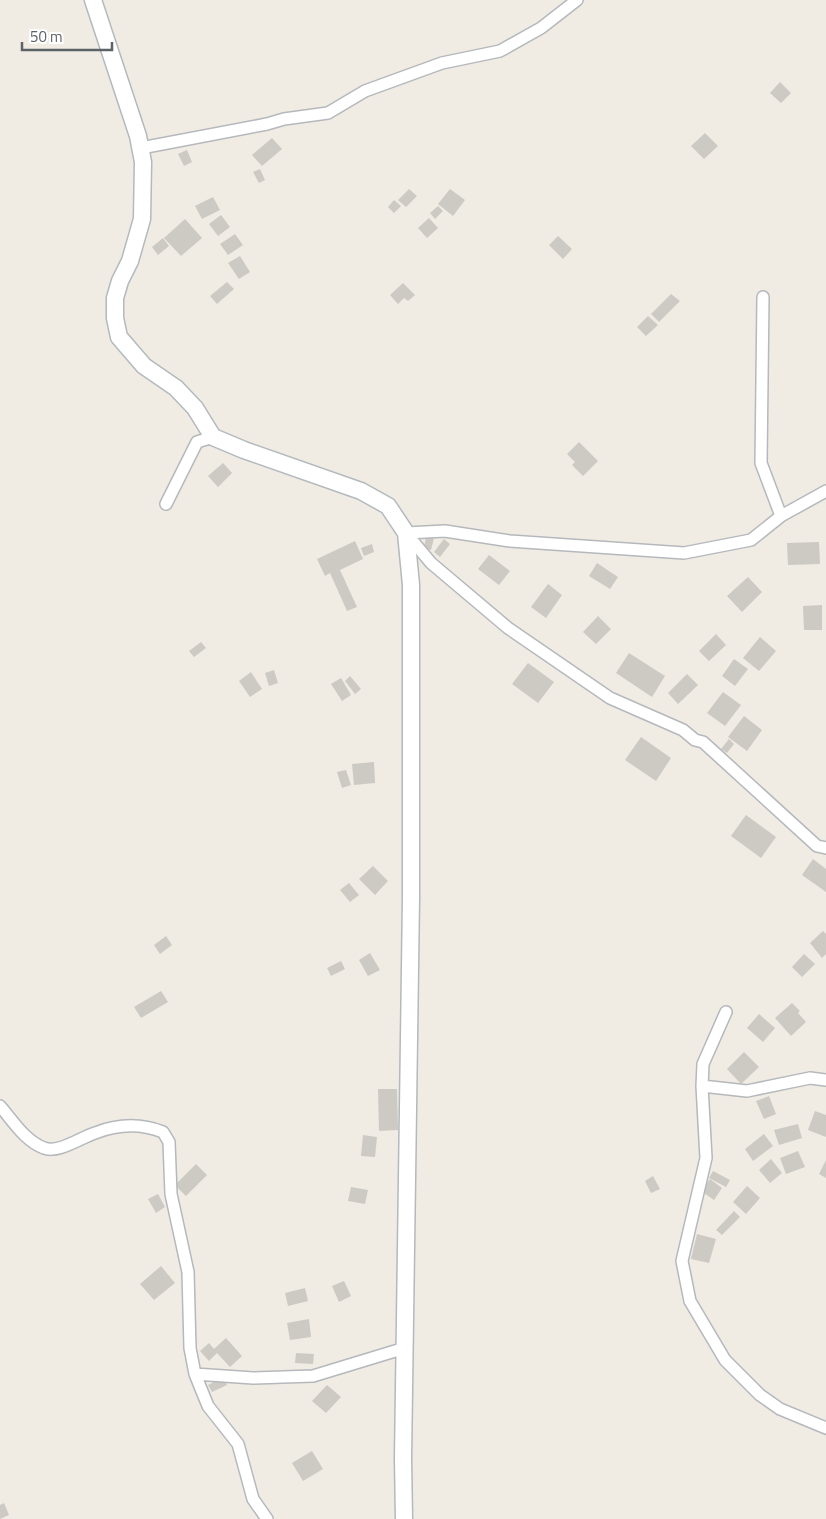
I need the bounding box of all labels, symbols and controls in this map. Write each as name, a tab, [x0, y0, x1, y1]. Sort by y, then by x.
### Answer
scale bar	[22, 20, 112, 52]
text: 50 m	[30, 25, 63, 48]

